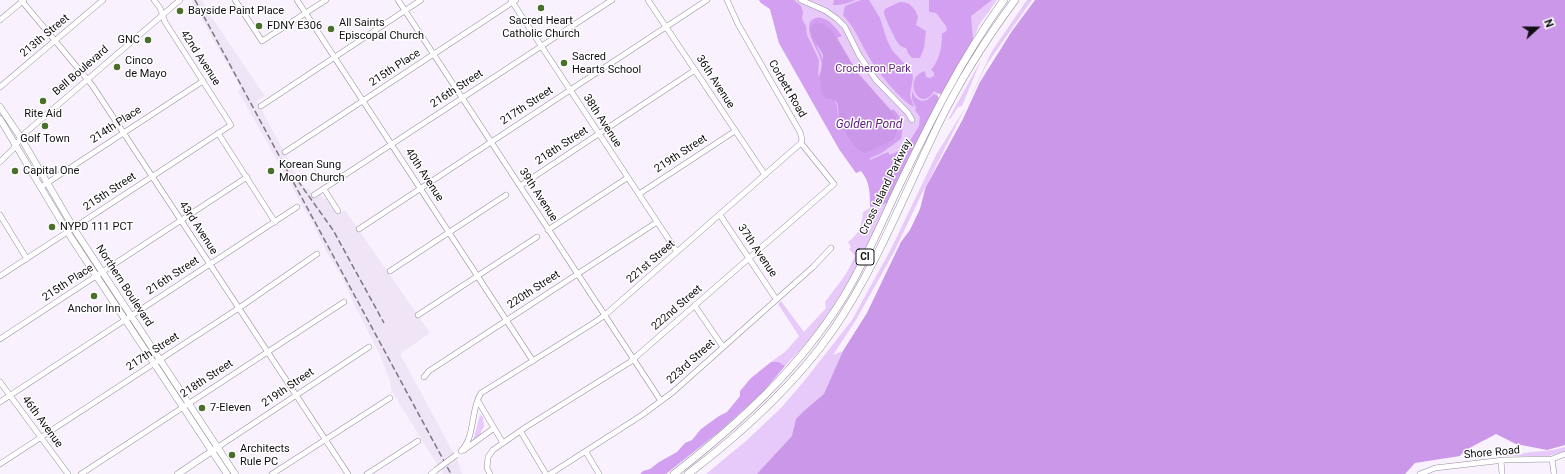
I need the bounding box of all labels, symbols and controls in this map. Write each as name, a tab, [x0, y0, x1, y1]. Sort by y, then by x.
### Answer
marker: Sacred Heart Catholic Church	[536, 3, 546, 13]
place label: Bayside Paint Place	[188, 4, 284, 18]
marker: Bayside Paint Place	[175, 6, 185, 16]
north arrow	[1517, 8, 1557, 48]
street label: 213th Street	[18, 12, 72, 60]
place label: Sacred Heart Catholic Church	[502, 14, 580, 40]
place label: All Saints Episcopal Church	[339, 16, 424, 42]
text: N	[1541, 18, 1556, 29]
place label: FDNY E306	[267, 19, 322, 33]
marker: FDNY E306	[254, 21, 264, 31]
marker: All Saints Episcopal Church	[326, 24, 336, 34]
street label: 42nd Avenue	[177, 28, 223, 88]
place label: GNC	[118, 33, 140, 47]
marker: GNC	[143, 35, 153, 45]
street label: Bell Boulevard	[50, 43, 112, 99]
street label: 215th Place	[367, 47, 423, 89]
place label: Sacred Hearts School	[572, 50, 641, 76]
street label: 36th Avenue	[693, 53, 737, 111]
place label: Cinco de Mayo	[125, 54, 167, 80]
marker: Sacred Hearts School	[559, 58, 569, 68]
street label: Corbett Road	[765, 58, 809, 120]
marker: Cinco de Mayo	[112, 62, 122, 72]
park label: Crocheron Park	[835, 62, 911, 76]
street label: 216th Street	[428, 67, 486, 111]
street label: 217th Street	[498, 84, 556, 128]
street label: 38th Avenue	[580, 92, 624, 150]
marker: Rite Aid	[38, 96, 48, 106]
street label: 214th Place	[88, 104, 144, 146]
place label: Rite Aid	[24, 107, 62, 121]
water label: Golden Pond	[836, 118, 902, 132]
marker: Golf Town	[40, 121, 50, 131]
street label: 218th Street	[533, 124, 591, 168]
place label: Golf Town	[20, 132, 70, 146]
street label: 219th Street	[652, 132, 710, 176]
street label: Cross Island Parkway	[857, 137, 915, 237]
street label: 40th Avenue	[402, 146, 446, 204]
place label: Korean Sung Moon Church	[279, 158, 345, 184]
place label: Capital One	[23, 164, 79, 178]
marker: Capital One	[10, 166, 20, 176]
marker: Korean Sung Moon Church	[266, 166, 276, 176]
street label: 39th Avenue	[516, 166, 560, 224]
street label: 215th Street	[81, 170, 139, 214]
street label: 43rd Avenue	[176, 199, 220, 257]
place label: NYPD 111 PCT	[60, 220, 133, 234]
marker: NYPD 111 PCT	[47, 222, 57, 232]
street label: 37th Avenue	[735, 222, 779, 280]
street label: 221st Street	[624, 237, 678, 287]
street label: Northern Boulevard	[93, 243, 155, 329]
road number: CI	[856, 249, 874, 265]
street label: 216th Street	[144, 254, 202, 298]
street label: 215th Place	[40, 262, 96, 304]
street label: 220th Street	[505, 268, 563, 312]
street label: 222nd Street	[649, 282, 705, 334]
marker: Anchor Inn	[89, 291, 99, 301]
place label: Anchor Inn	[68, 302, 120, 316]
street label: 217th Street	[124, 330, 182, 374]
street label: 223rd Street	[664, 337, 718, 387]
street label: 218th Street	[178, 357, 236, 401]
street label: 219th Street	[259, 366, 317, 410]
street label: 46th Avenue	[19, 394, 65, 450]
place label: 7-Eleven	[210, 401, 251, 415]
marker: 7-Eleven	[197, 403, 207, 413]
place label: Architects Rule PC	[240, 442, 290, 468]
street label: Shore Road	[1463, 444, 1521, 462]
marker: Architects Rule PC	[227, 450, 237, 460]

